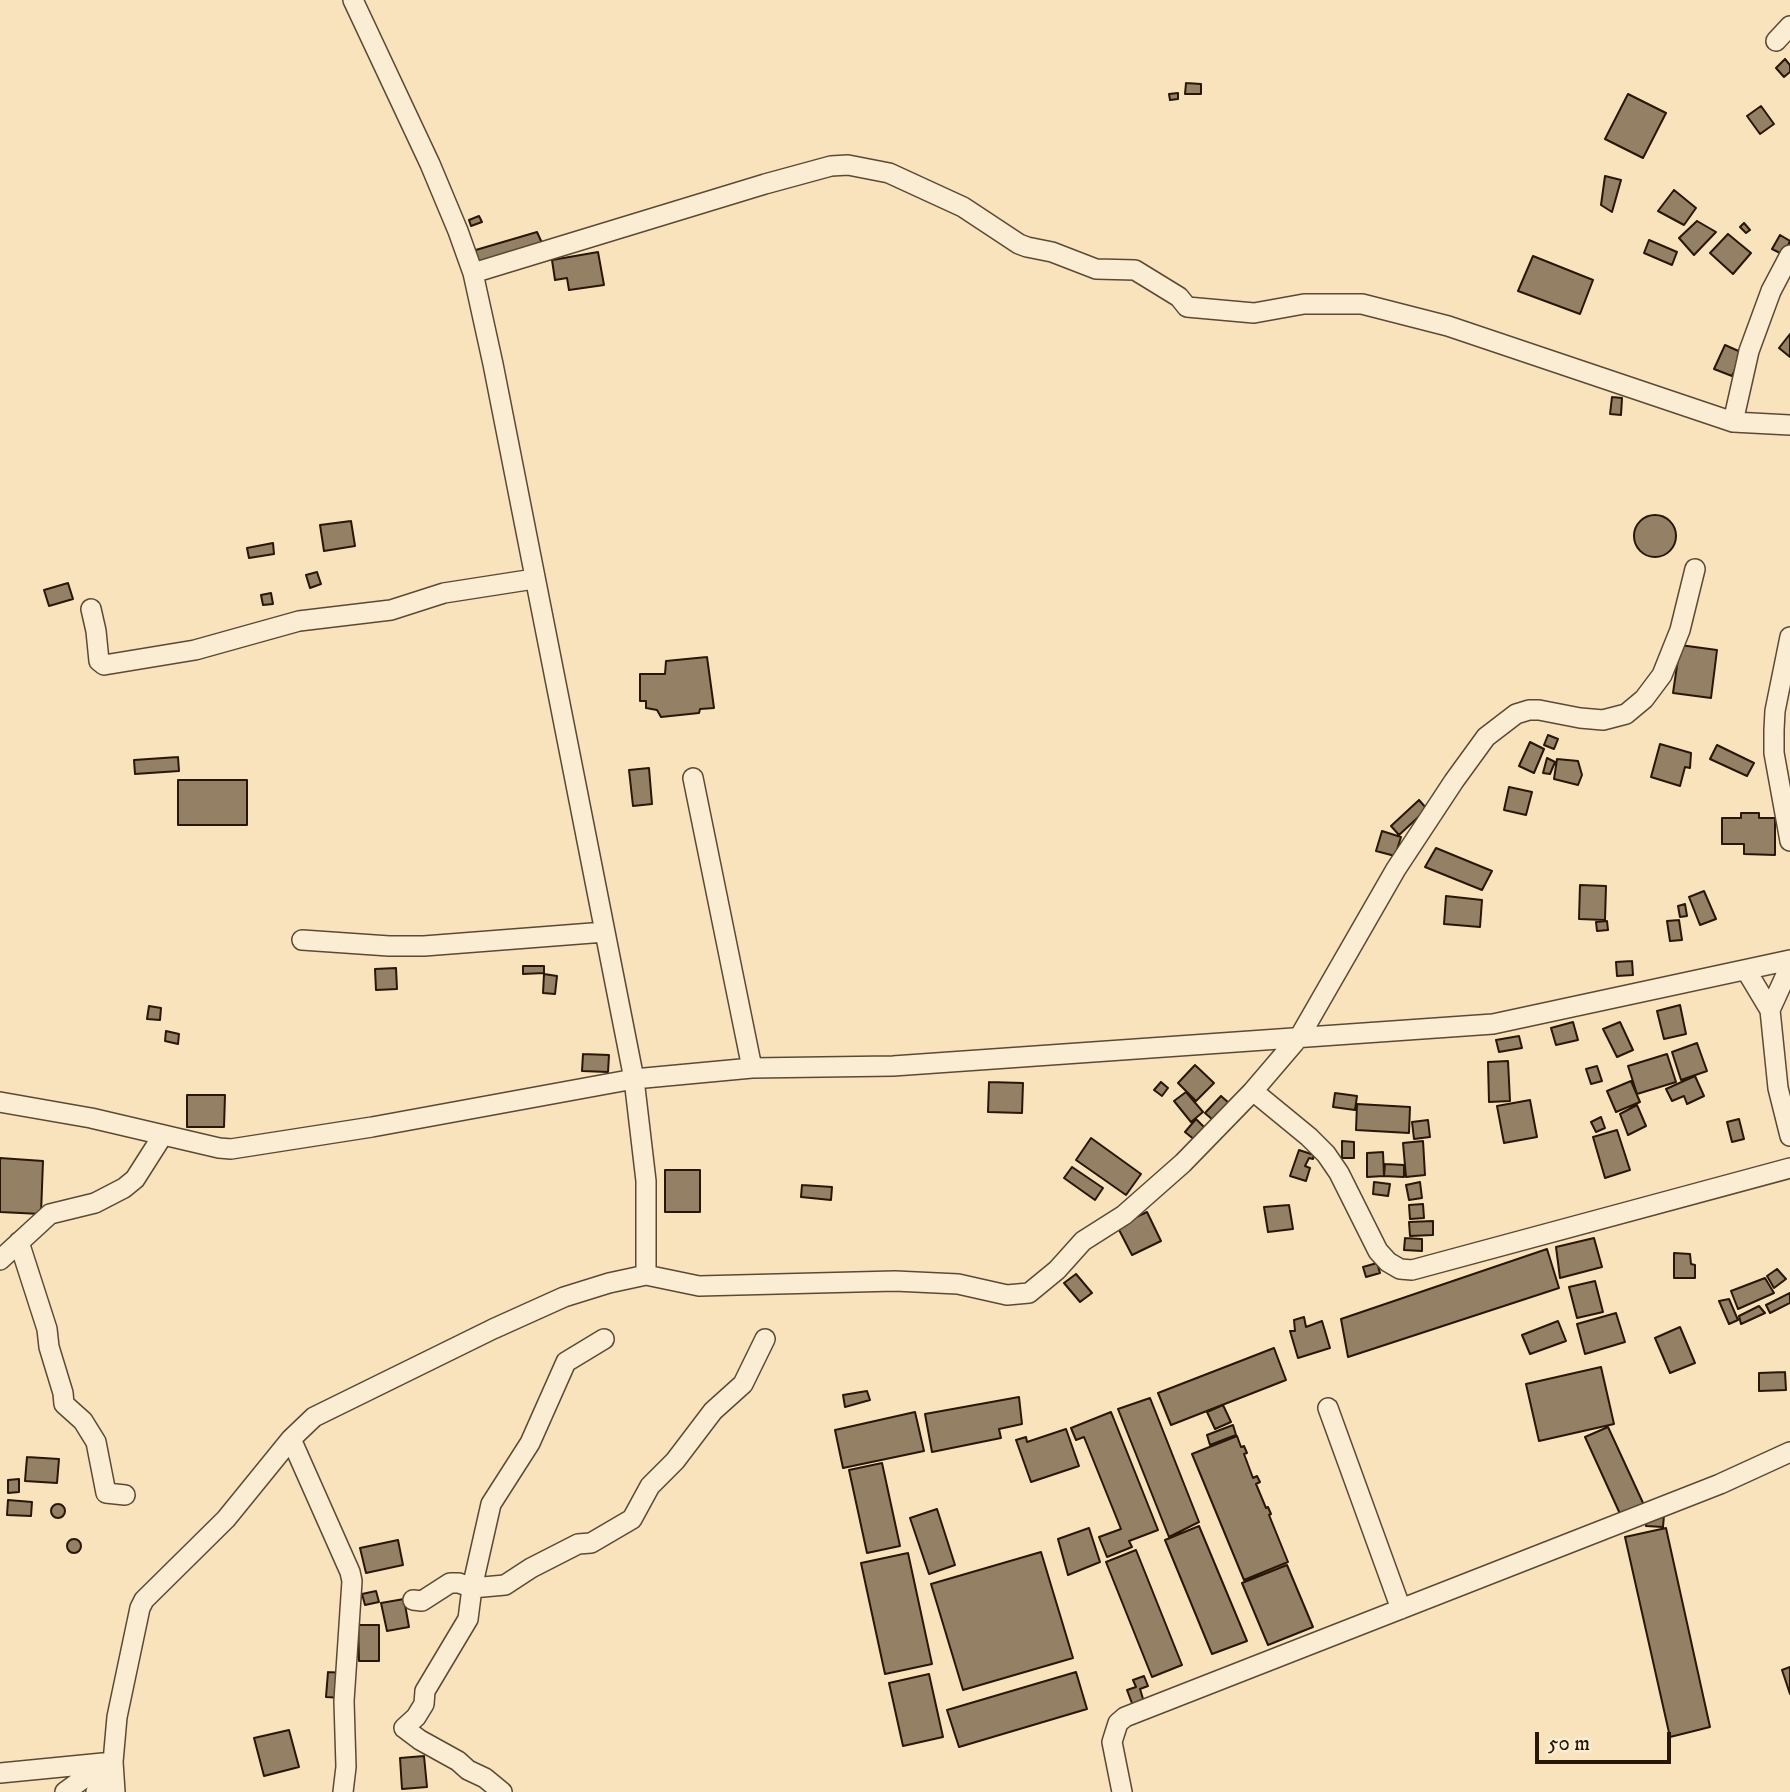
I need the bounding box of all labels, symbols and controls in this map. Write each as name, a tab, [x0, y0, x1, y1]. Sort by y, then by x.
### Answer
scale bar	[1538, 1718, 1674, 1762]
text: 50 m	[1548, 1731, 1590, 1757]

